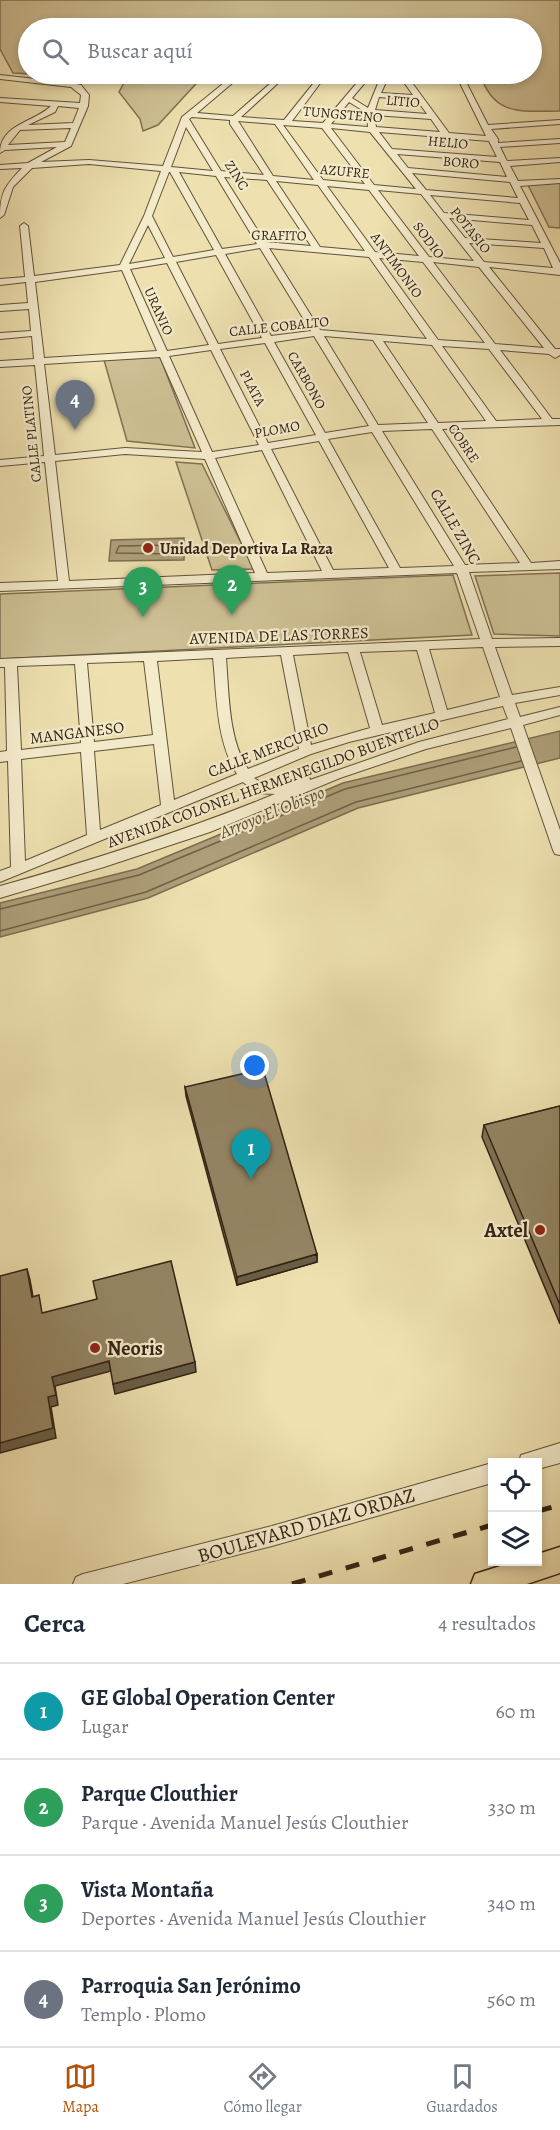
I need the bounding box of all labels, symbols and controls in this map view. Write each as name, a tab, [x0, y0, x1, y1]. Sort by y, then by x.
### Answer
search box	[18, 18, 542, 84]
icon: search	[39, 35, 72, 68]
text: Buscar aquí	[87, 36, 193, 66]
street label: LITIO	[385, 91, 421, 112]
street label: TUNGSTENO	[302, 102, 384, 127]
street label: HELIO	[427, 131, 469, 154]
street label: BORO	[442, 151, 480, 174]
street label: ZINC	[220, 157, 253, 194]
street label: AZUFRE	[318, 160, 371, 183]
street label: POTASIO	[446, 203, 495, 258]
street label: SODIO	[408, 218, 449, 263]
street label: GRAFITO	[251, 226, 307, 245]
street label: ANTIMONIO	[366, 228, 427, 302]
street label: URANIO	[139, 284, 178, 339]
street label: CALLE COBALTO	[228, 312, 330, 341]
street label: CARBONO	[283, 348, 330, 413]
street label: PLATA	[235, 367, 270, 410]
pin: 4	[56, 380, 94, 430]
street label: CALLE PLATINO	[17, 384, 46, 483]
street label: PLOMO	[253, 416, 302, 443]
street label: COBRE	[444, 420, 484, 467]
street label: CALLE ZINC	[425, 485, 486, 568]
place label: Unidad Deportiva La Raza	[160, 538, 333, 560]
marker: Unidad Deportiva La Raza	[141, 541, 155, 555]
pin: 2	[212, 566, 252, 615]
pin: 3	[124, 568, 162, 617]
street label: AVENIDA DE LAS TORRES	[188, 622, 369, 650]
street label: AVENIDA COLONEL HERMENEGILDO BUENTELLO	[103, 712, 443, 854]
street label: MANGANESO	[29, 716, 126, 750]
street label: CALLE MERCURIO	[205, 717, 332, 783]
water label: Arroyo El Obispo	[215, 780, 328, 844]
your location	[240, 1051, 269, 1080]
pin: 1	[232, 1130, 270, 1179]
place label: Axtel	[483, 1217, 529, 1244]
marker: Axtel	[533, 1223, 547, 1237]
place label: Neoris	[107, 1335, 163, 1362]
marker: Neoris	[88, 1341, 102, 1355]
map controls	[488, 1458, 542, 1566]
button: locate	[488, 1458, 542, 1512]
street label: BOULEVARD DIAZ ORDAZ	[194, 1481, 418, 1570]
button: layers	[488, 1512, 542, 1566]
text: Cerca	[24, 1606, 86, 1641]
text: 4 resultados	[438, 1610, 536, 1637]
text: GE Global Operation Center	[81, 1683, 335, 1713]
text: 1	[40, 1698, 47, 1725]
text: 60 m	[496, 1698, 536, 1725]
text: Lugar	[81, 1713, 129, 1740]
text: Parque Clouthier	[81, 1779, 238, 1809]
text: 2	[39, 1794, 48, 1821]
text: 330 m	[488, 1794, 536, 1821]
text: Parque · Avenida Manuel Jesús Clouthier	[81, 1809, 409, 1836]
text: Vista Montaña	[81, 1875, 214, 1905]
text: 3	[39, 1890, 48, 1917]
text: 340 m	[487, 1890, 536, 1917]
text: Deportes · Avenida Manuel Jesús Clouthier	[81, 1905, 426, 1932]
text: Parroquia San Jerónimo	[81, 1971, 301, 2001]
text: 4	[39, 1986, 48, 2013]
text: 560 m	[487, 1986, 536, 2013]
text: Templo · Plomo	[81, 2001, 206, 2028]
tab: Mapa	[62, 2060, 99, 2118]
tab: Cómo llegar	[223, 2060, 302, 2118]
tab: Guardados	[426, 2060, 498, 2118]

